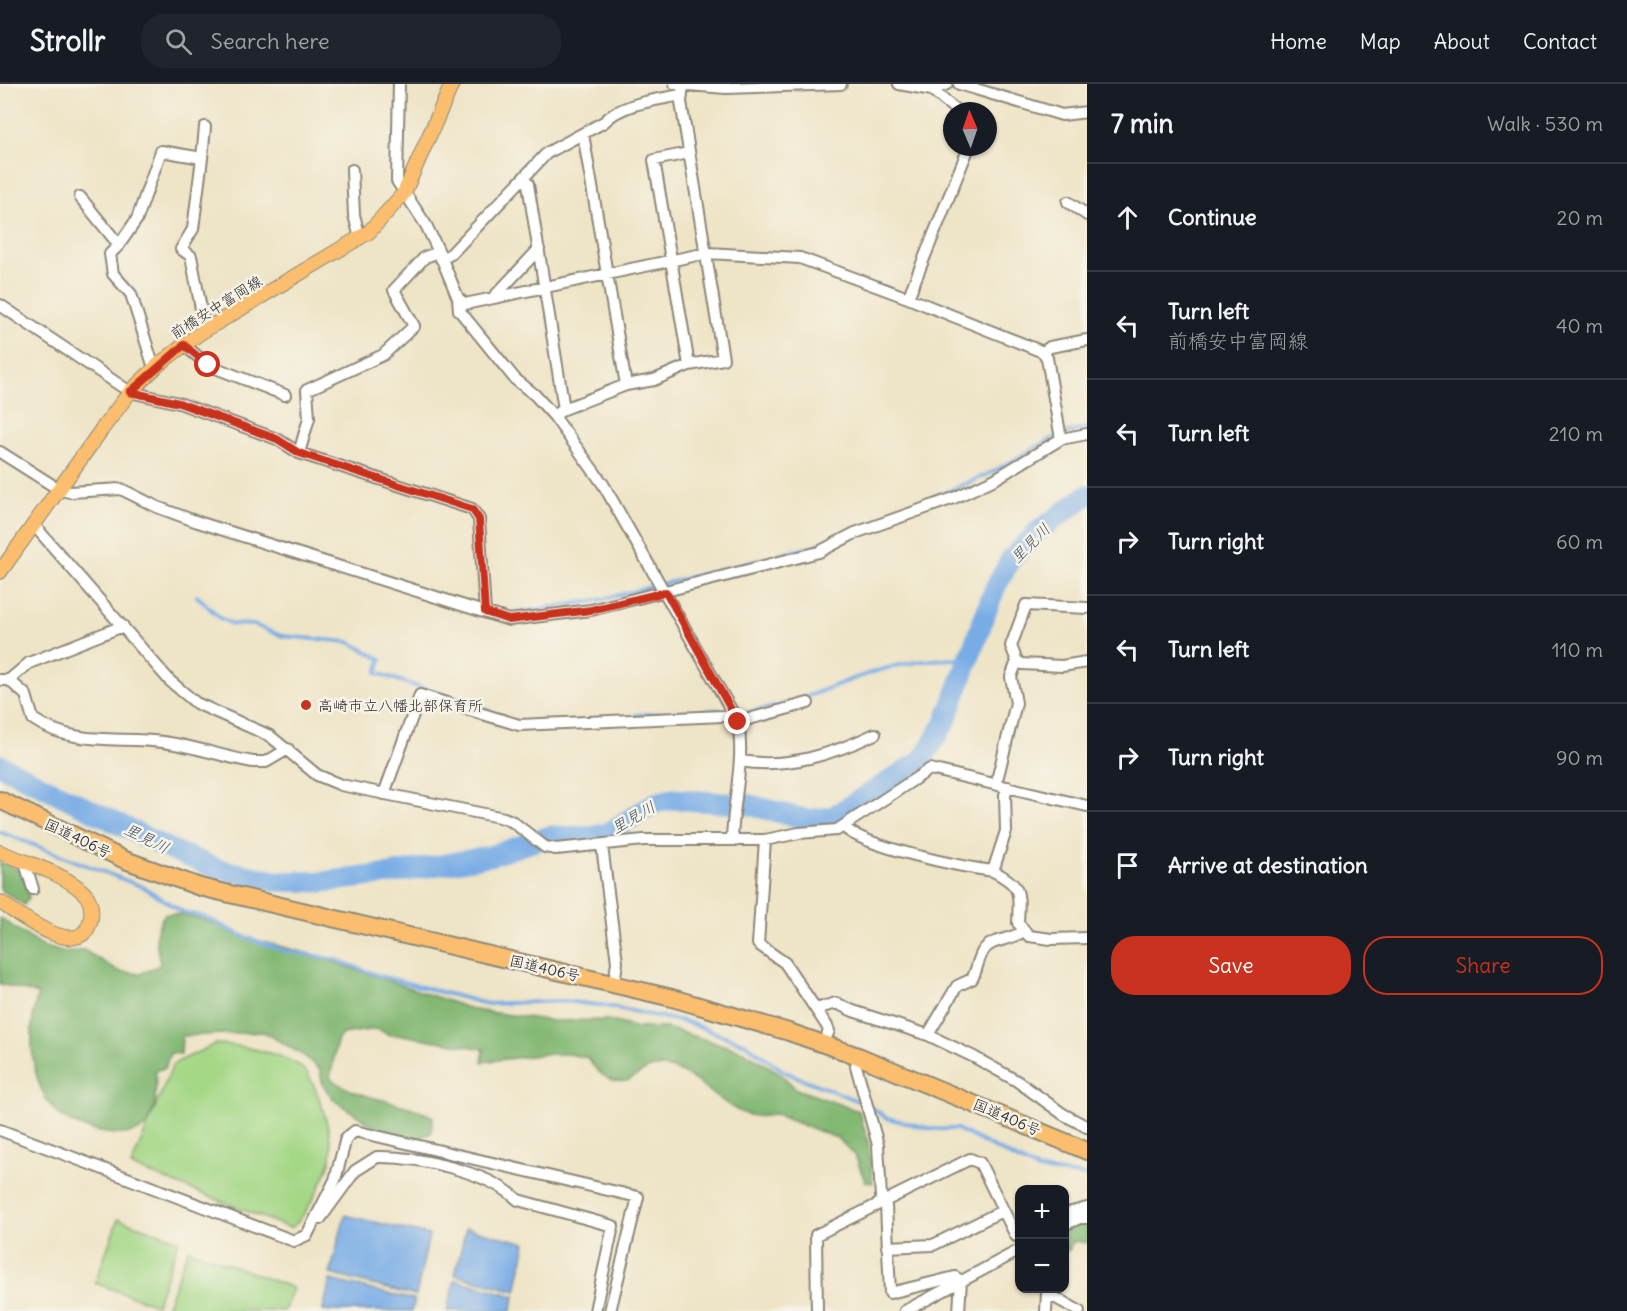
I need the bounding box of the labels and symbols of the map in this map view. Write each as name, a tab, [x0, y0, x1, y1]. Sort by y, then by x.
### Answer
north arrow	[943, 102, 997, 156]
street label: 前橋安中富岡線	[166, 271, 266, 343]
route start	[194, 351, 220, 377]
water label: 里見川	[1006, 519, 1054, 567]
place label: 高崎市立八幡北部保育所	[318, 696, 483, 715]
marker: 高崎市立八幡北部保育所	[299, 698, 313, 712]
route end	[724, 708, 750, 734]
water label: 里見川	[607, 796, 659, 838]
street label: 国道406号	[41, 814, 115, 862]
water label: 里見川	[121, 818, 173, 858]
street label: 国道406号	[508, 951, 582, 985]
street label: 国道406号	[970, 1094, 1044, 1140]

